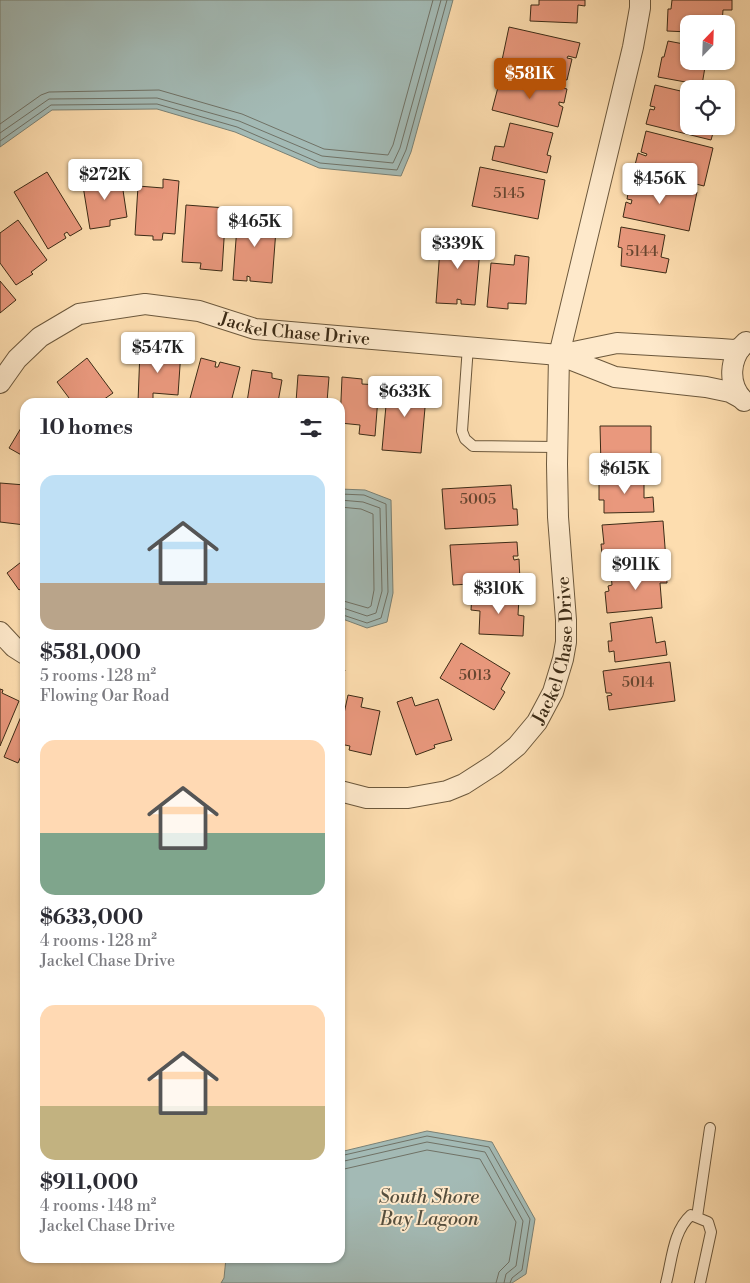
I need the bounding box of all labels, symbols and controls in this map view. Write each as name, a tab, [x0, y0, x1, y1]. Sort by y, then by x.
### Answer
north arrow	[680, 15, 735, 70]
map controls	[680, 15, 735, 135]
pin: $581K	[495, 58, 565, 100]
text: $581K	[505, 64, 555, 84]
button: locate	[680, 80, 735, 135]
pin: $272K	[70, 158, 140, 201]
pin: $456K	[625, 162, 695, 205]
text: $272K	[79, 165, 131, 185]
text: $456K	[633, 169, 687, 189]
house number: 5145	[493, 184, 525, 203]
pin: $465K	[220, 206, 290, 248]
text: $465K	[228, 212, 282, 232]
pin: $339K	[423, 228, 493, 270]
text: $339K	[432, 234, 484, 254]
house number: 5144	[626, 242, 658, 261]
street label: Jackel Chase Drive	[216, 307, 371, 351]
pin: $547K	[123, 332, 193, 374]
text: $547K	[132, 338, 184, 358]
pin: $633K	[370, 376, 440, 418]
text: $633K	[379, 382, 431, 402]
icon: filters	[297, 414, 325, 442]
text: 10 homes	[40, 415, 133, 441]
pin: $615K	[590, 452, 660, 495]
text: $615K	[600, 459, 650, 479]
house number: 5005	[460, 490, 496, 509]
icon: home	[138, 508, 228, 598]
pin: $911K	[601, 548, 671, 591]
text: $911K	[612, 555, 660, 575]
pin: $310K	[464, 572, 534, 615]
street label: Jackel Chase Drive	[527, 575, 578, 729]
text: $310K	[474, 579, 524, 599]
text: $581,000	[40, 640, 141, 666]
text: 5 rooms · 128 m²	[40, 666, 156, 686]
house number: 5013	[459, 666, 491, 685]
house number: 5014	[622, 673, 654, 692]
text: Flowing Oar Road	[40, 686, 169, 706]
icon: home	[138, 773, 228, 863]
text: $633,000	[40, 905, 143, 931]
text: 4 rooms · 128 m²	[40, 931, 157, 951]
text: Jackel Chase Drive	[40, 951, 175, 971]
icon: home	[138, 1038, 228, 1128]
text: $911,000	[40, 1170, 138, 1196]
water label: South Shore Bay Lagoon	[378, 1185, 479, 1231]
text: 4 rooms · 148 m²	[40, 1196, 156, 1216]
text: Jackel Chase Drive	[40, 1216, 175, 1236]

